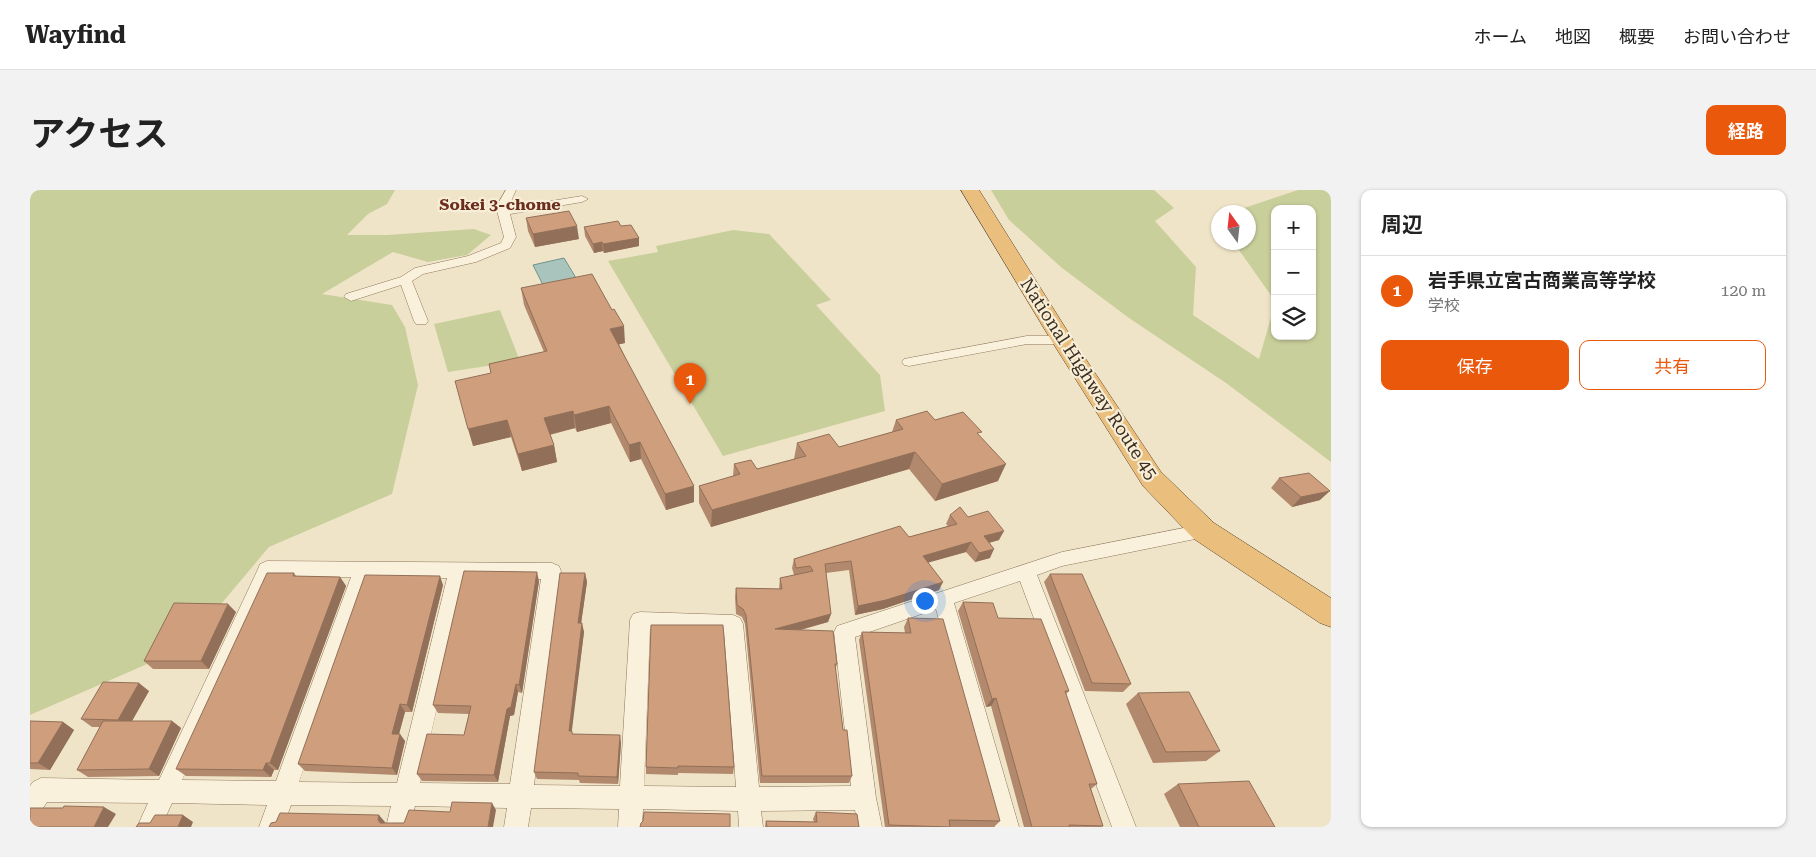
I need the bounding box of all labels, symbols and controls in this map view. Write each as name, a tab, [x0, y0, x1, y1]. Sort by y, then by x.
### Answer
text: Wayfind	[25, 21, 126, 49]
text: ホーム	[1474, 26, 1527, 47]
text: 地図	[1555, 26, 1591, 47]
text: 概要	[1619, 26, 1655, 47]
text: お問い合わせ	[1683, 26, 1791, 47]
button: 経路	[1706, 105, 1786, 155]
text: アクセス	[30, 114, 168, 155]
district label: Sokei 3-chome	[439, 195, 561, 214]
north arrow	[1211, 205, 1256, 250]
map controls	[1271, 205, 1316, 340]
button: +	[1271, 205, 1316, 250]
text: 周辺	[1381, 213, 1423, 237]
button: −	[1271, 250, 1316, 295]
text: 岩手県立宮古商業高等学校	[1428, 269, 1656, 292]
street label: National Highway Route 45	[1016, 274, 1162, 483]
text: 1	[1393, 281, 1401, 300]
text: 120 m	[1720, 281, 1766, 300]
button: layers	[1271, 295, 1316, 340]
text: 学校	[1428, 296, 1460, 315]
button: 保存	[1381, 340, 1569, 390]
button: 共有	[1579, 340, 1766, 390]
pin: 1	[674, 363, 706, 404]
your location	[912, 588, 938, 614]

